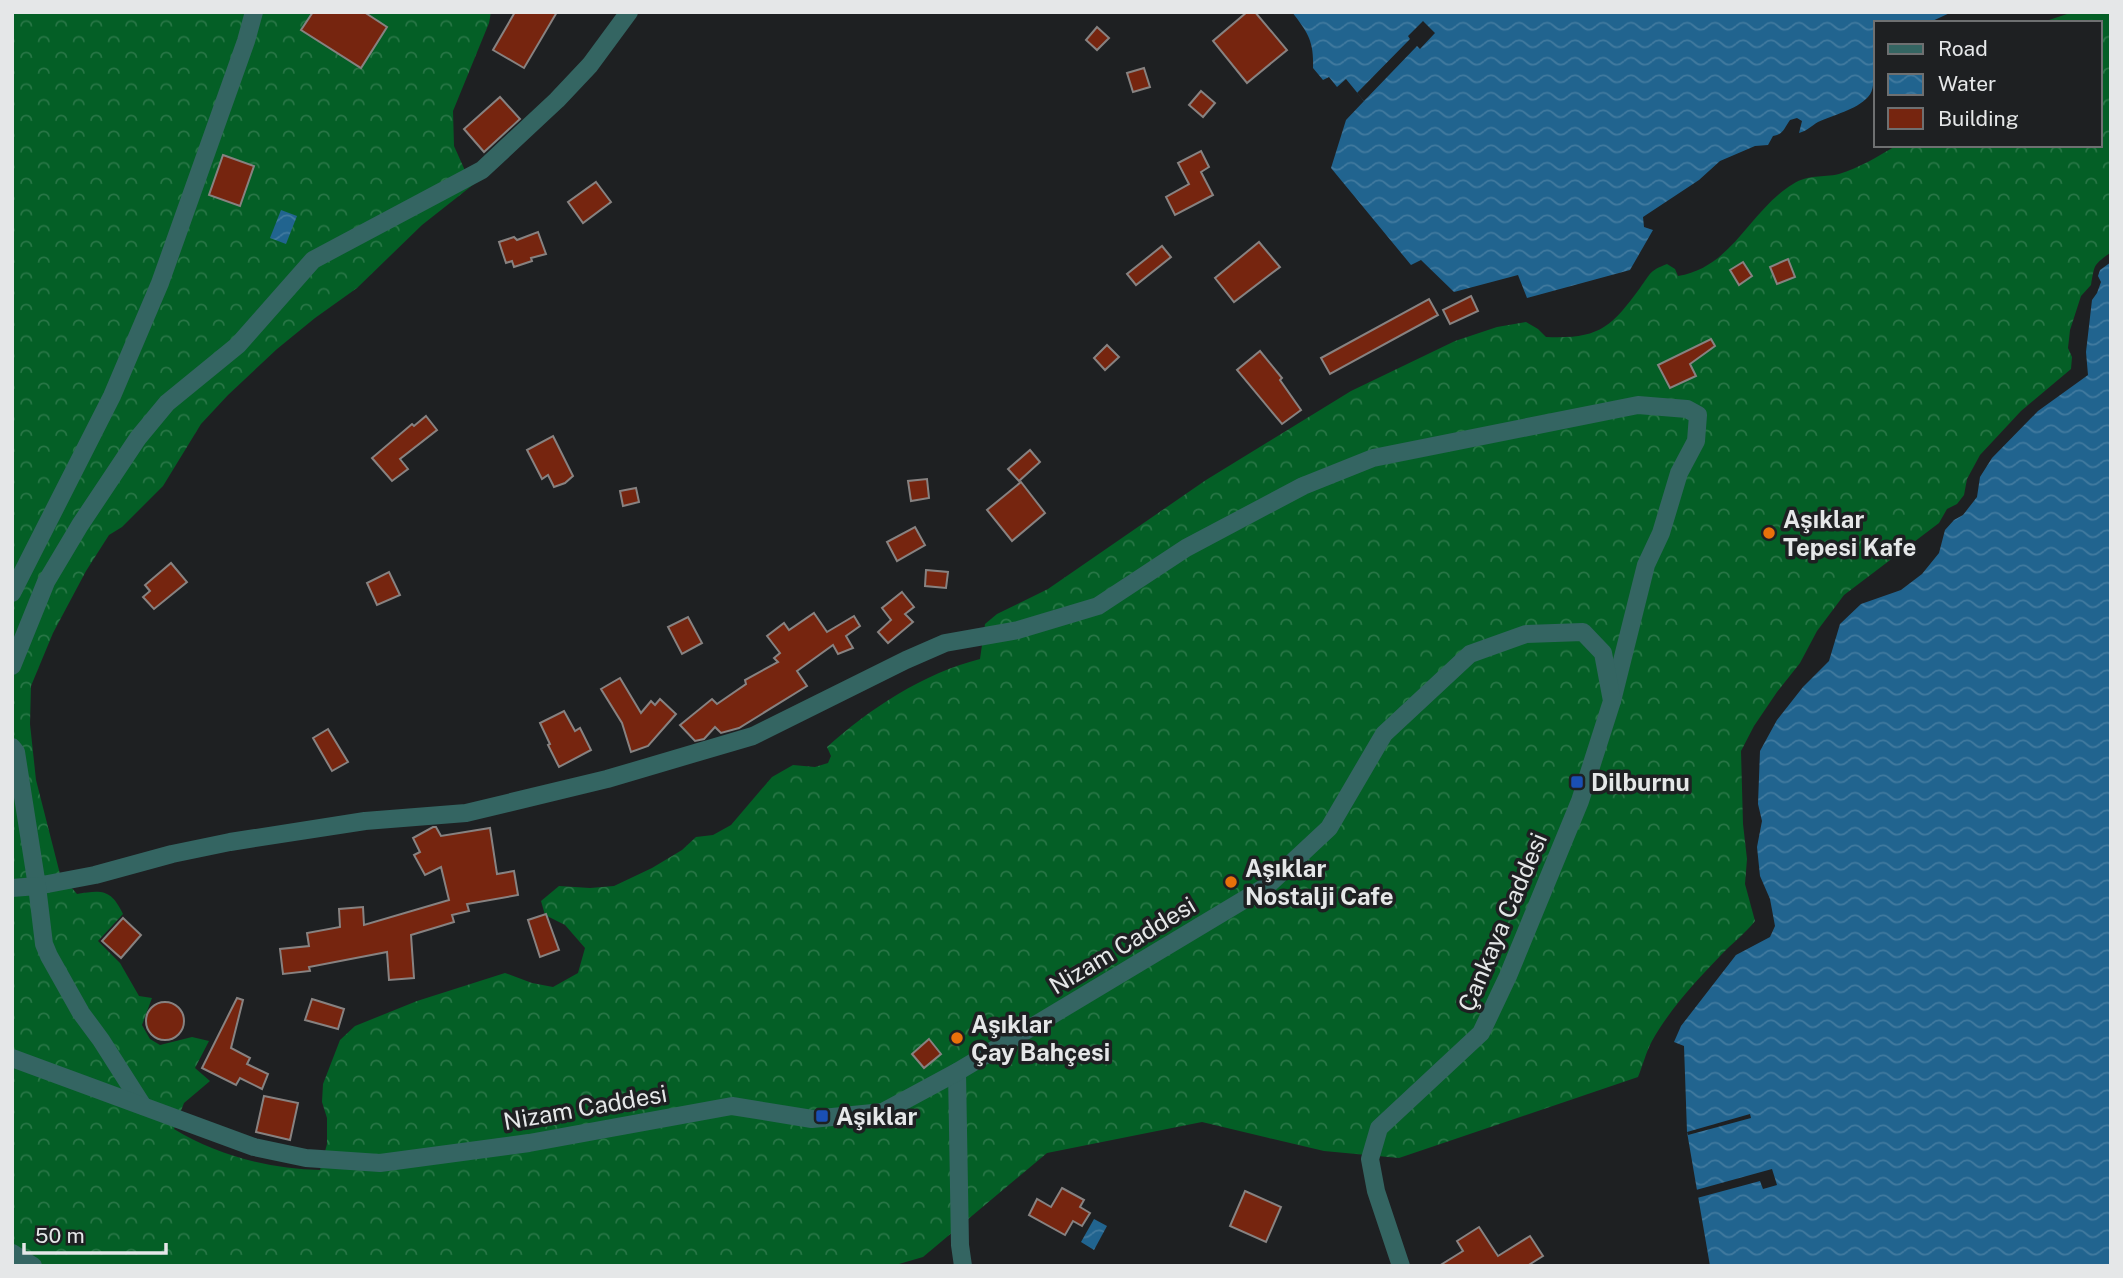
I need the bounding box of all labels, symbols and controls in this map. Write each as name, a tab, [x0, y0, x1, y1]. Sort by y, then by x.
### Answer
legend	[1874, 21, 2102, 147]
text: Road	[1938, 36, 1988, 61]
text: Water	[1938, 71, 1996, 96]
text: Building	[1938, 106, 2019, 131]
place label: Aşıklar Tepesi Kafe	[1783, 505, 1916, 561]
marker: Aşıklar Tepesi Kafe	[1761, 525, 1777, 541]
place label: Dilburnu	[1591, 768, 1690, 796]
marker: Dilburnu	[1569, 774, 1585, 790]
street label: Çankaya Caddesi	[1452, 829, 1552, 1015]
place label: Aşıklar Nostalji Cafe	[1245, 854, 1394, 910]
marker: Aşıklar Nostalji Cafe	[1223, 874, 1239, 890]
street label: Nizam Caddesi	[1044, 890, 1200, 1000]
place label: Aşıklar Çay Bahçesi	[971, 1010, 1110, 1067]
marker: Aşıklar Çay Bahçesi	[949, 1030, 965, 1046]
street label: Nizam Caddesi	[501, 1079, 669, 1135]
place label: Aşıklar	[836, 1102, 917, 1131]
marker: Aşıklar	[814, 1108, 830, 1124]
scale bar	[24, 1212, 166, 1256]
text: 50 m	[35, 1223, 85, 1248]

